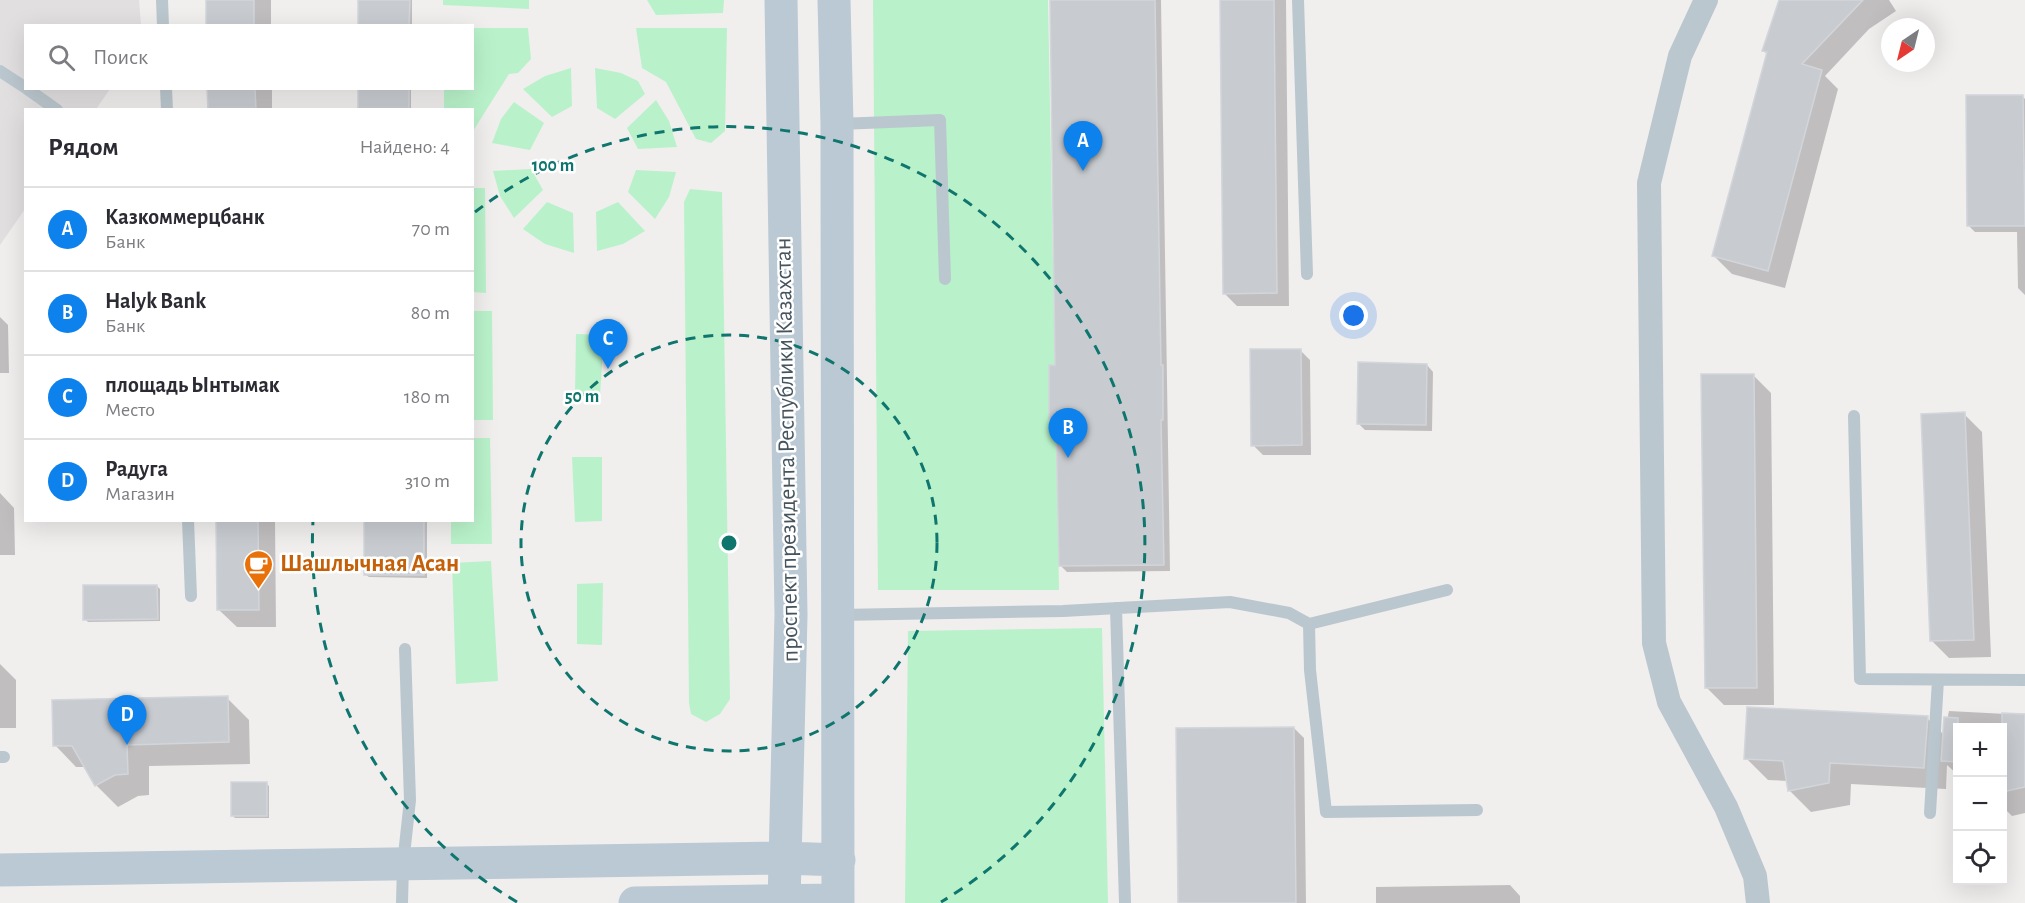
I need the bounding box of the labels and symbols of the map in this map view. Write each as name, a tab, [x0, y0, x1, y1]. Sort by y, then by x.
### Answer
north arrow	[1881, 18, 1935, 72]
pin: A	[1064, 122, 1102, 171]
text: 100 m	[532, 157, 574, 175]
street label: проспект президента Республики Казахстан	[771, 237, 803, 663]
your location	[1339, 301, 1368, 330]
pin: C	[588, 320, 628, 369]
text: 50 m	[565, 388, 599, 406]
pin: B	[1048, 408, 1088, 458]
centre of rings	[719, 533, 739, 553]
cafe icon: Шашлычная Асан	[243, 548, 275, 590]
place label: Шашлычная Асан	[280, 552, 459, 576]
pin: D	[108, 696, 146, 745]

